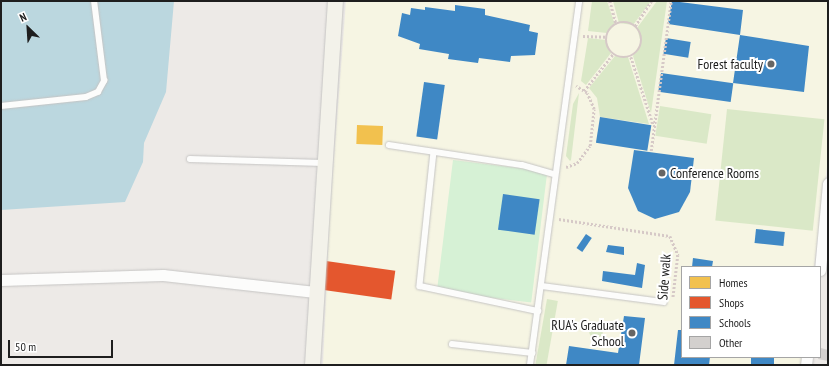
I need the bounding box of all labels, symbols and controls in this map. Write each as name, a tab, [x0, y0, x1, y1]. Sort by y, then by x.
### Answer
north arrow	[8, 8, 48, 48]
text: N	[17, 10, 29, 25]
place label: Forest faculty	[697, 56, 763, 72]
marker: Forest faculty	[766, 59, 776, 69]
place label: Conference Rooms	[670, 165, 759, 181]
marker: Conference Rooms	[657, 168, 667, 178]
street label: Side walk	[654, 253, 674, 301]
legend	[681, 266, 821, 358]
text: Homes	[719, 275, 747, 290]
text: Shops	[719, 295, 744, 310]
text: Schools	[719, 315, 751, 330]
place label: RUA's Graduate School	[551, 317, 624, 350]
marker: RUA's Graduate School	[627, 328, 637, 338]
scale bar	[10, 332, 115, 358]
text: Other	[719, 335, 742, 350]
text: 50 m	[15, 339, 36, 354]

